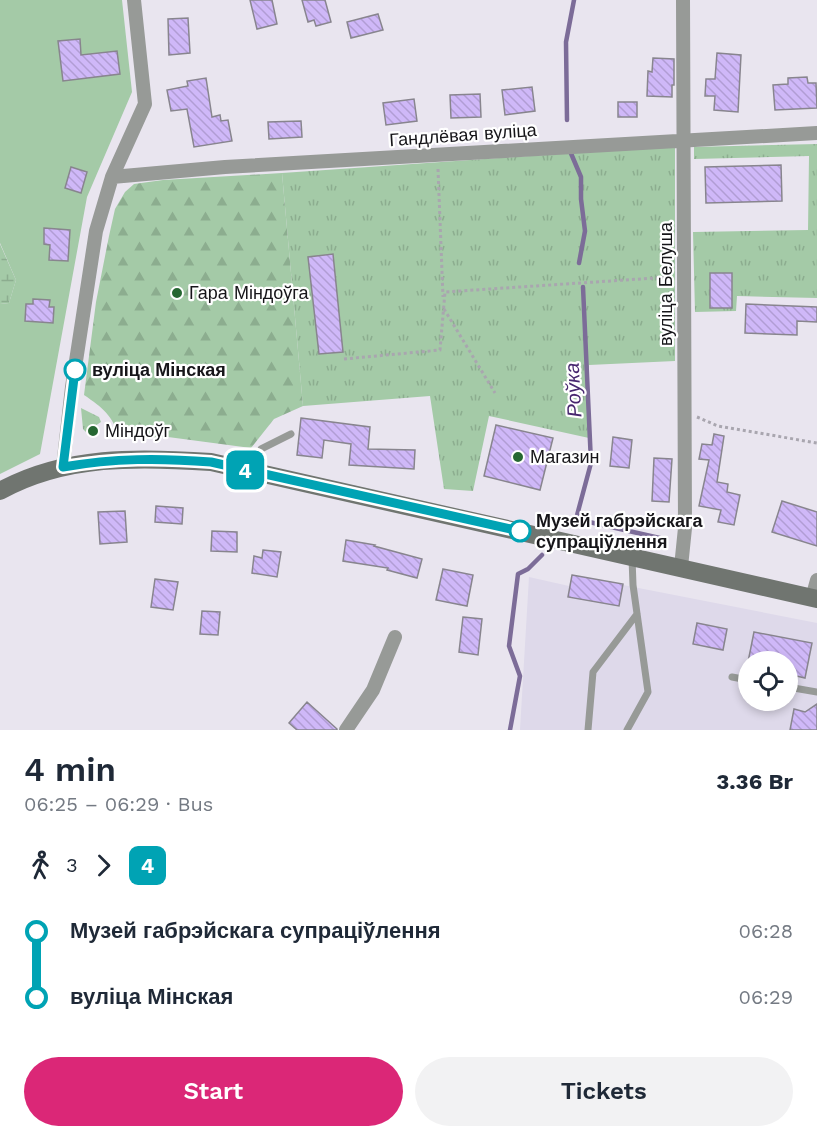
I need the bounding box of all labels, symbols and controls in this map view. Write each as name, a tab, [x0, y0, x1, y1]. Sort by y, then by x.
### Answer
street label: Гандлёвая вуліца	[389, 119, 538, 150]
street label: вуліца Белуша	[655, 221, 676, 346]
place label: Гара Міндоўга	[189, 282, 310, 303]
marker: Гара Міндоўга	[170, 286, 184, 300]
marker: вуліца Мінская	[64, 359, 86, 381]
place label: вуліца Мінская	[92, 359, 226, 380]
water label: Роўка	[560, 362, 586, 418]
place label: Міндоўг	[105, 420, 170, 441]
marker: Міндоўг	[86, 424, 100, 438]
place label: Магазин	[530, 446, 599, 467]
line badge: 4	[226, 450, 264, 490]
marker: Магазин	[511, 450, 525, 464]
text: 4	[238, 458, 252, 483]
place label: Музей габрэйскага супраціўлення	[536, 510, 704, 552]
marker: Музей габрэйскага супраціўлення	[509, 520, 531, 542]
map controls	[738, 651, 798, 711]
button: locate	[738, 651, 798, 711]
text: 4 min	[24, 750, 116, 789]
text: 3.36 Br	[716, 769, 793, 794]
text: 06:25 – 06:29 · Bus	[24, 792, 213, 816]
icon: walk	[24, 849, 57, 882]
icon: forward	[87, 849, 120, 882]
text: 3	[66, 853, 78, 877]
text: 4	[141, 853, 154, 878]
text: Музей габрэйскага супраціўлення	[70, 918, 441, 943]
text: 06:28	[739, 919, 793, 943]
text: вуліца Мінская	[70, 984, 233, 1009]
text: 06:29	[738, 985, 793, 1009]
button: Start	[24, 1057, 403, 1126]
button: Tickets	[415, 1057, 793, 1126]

